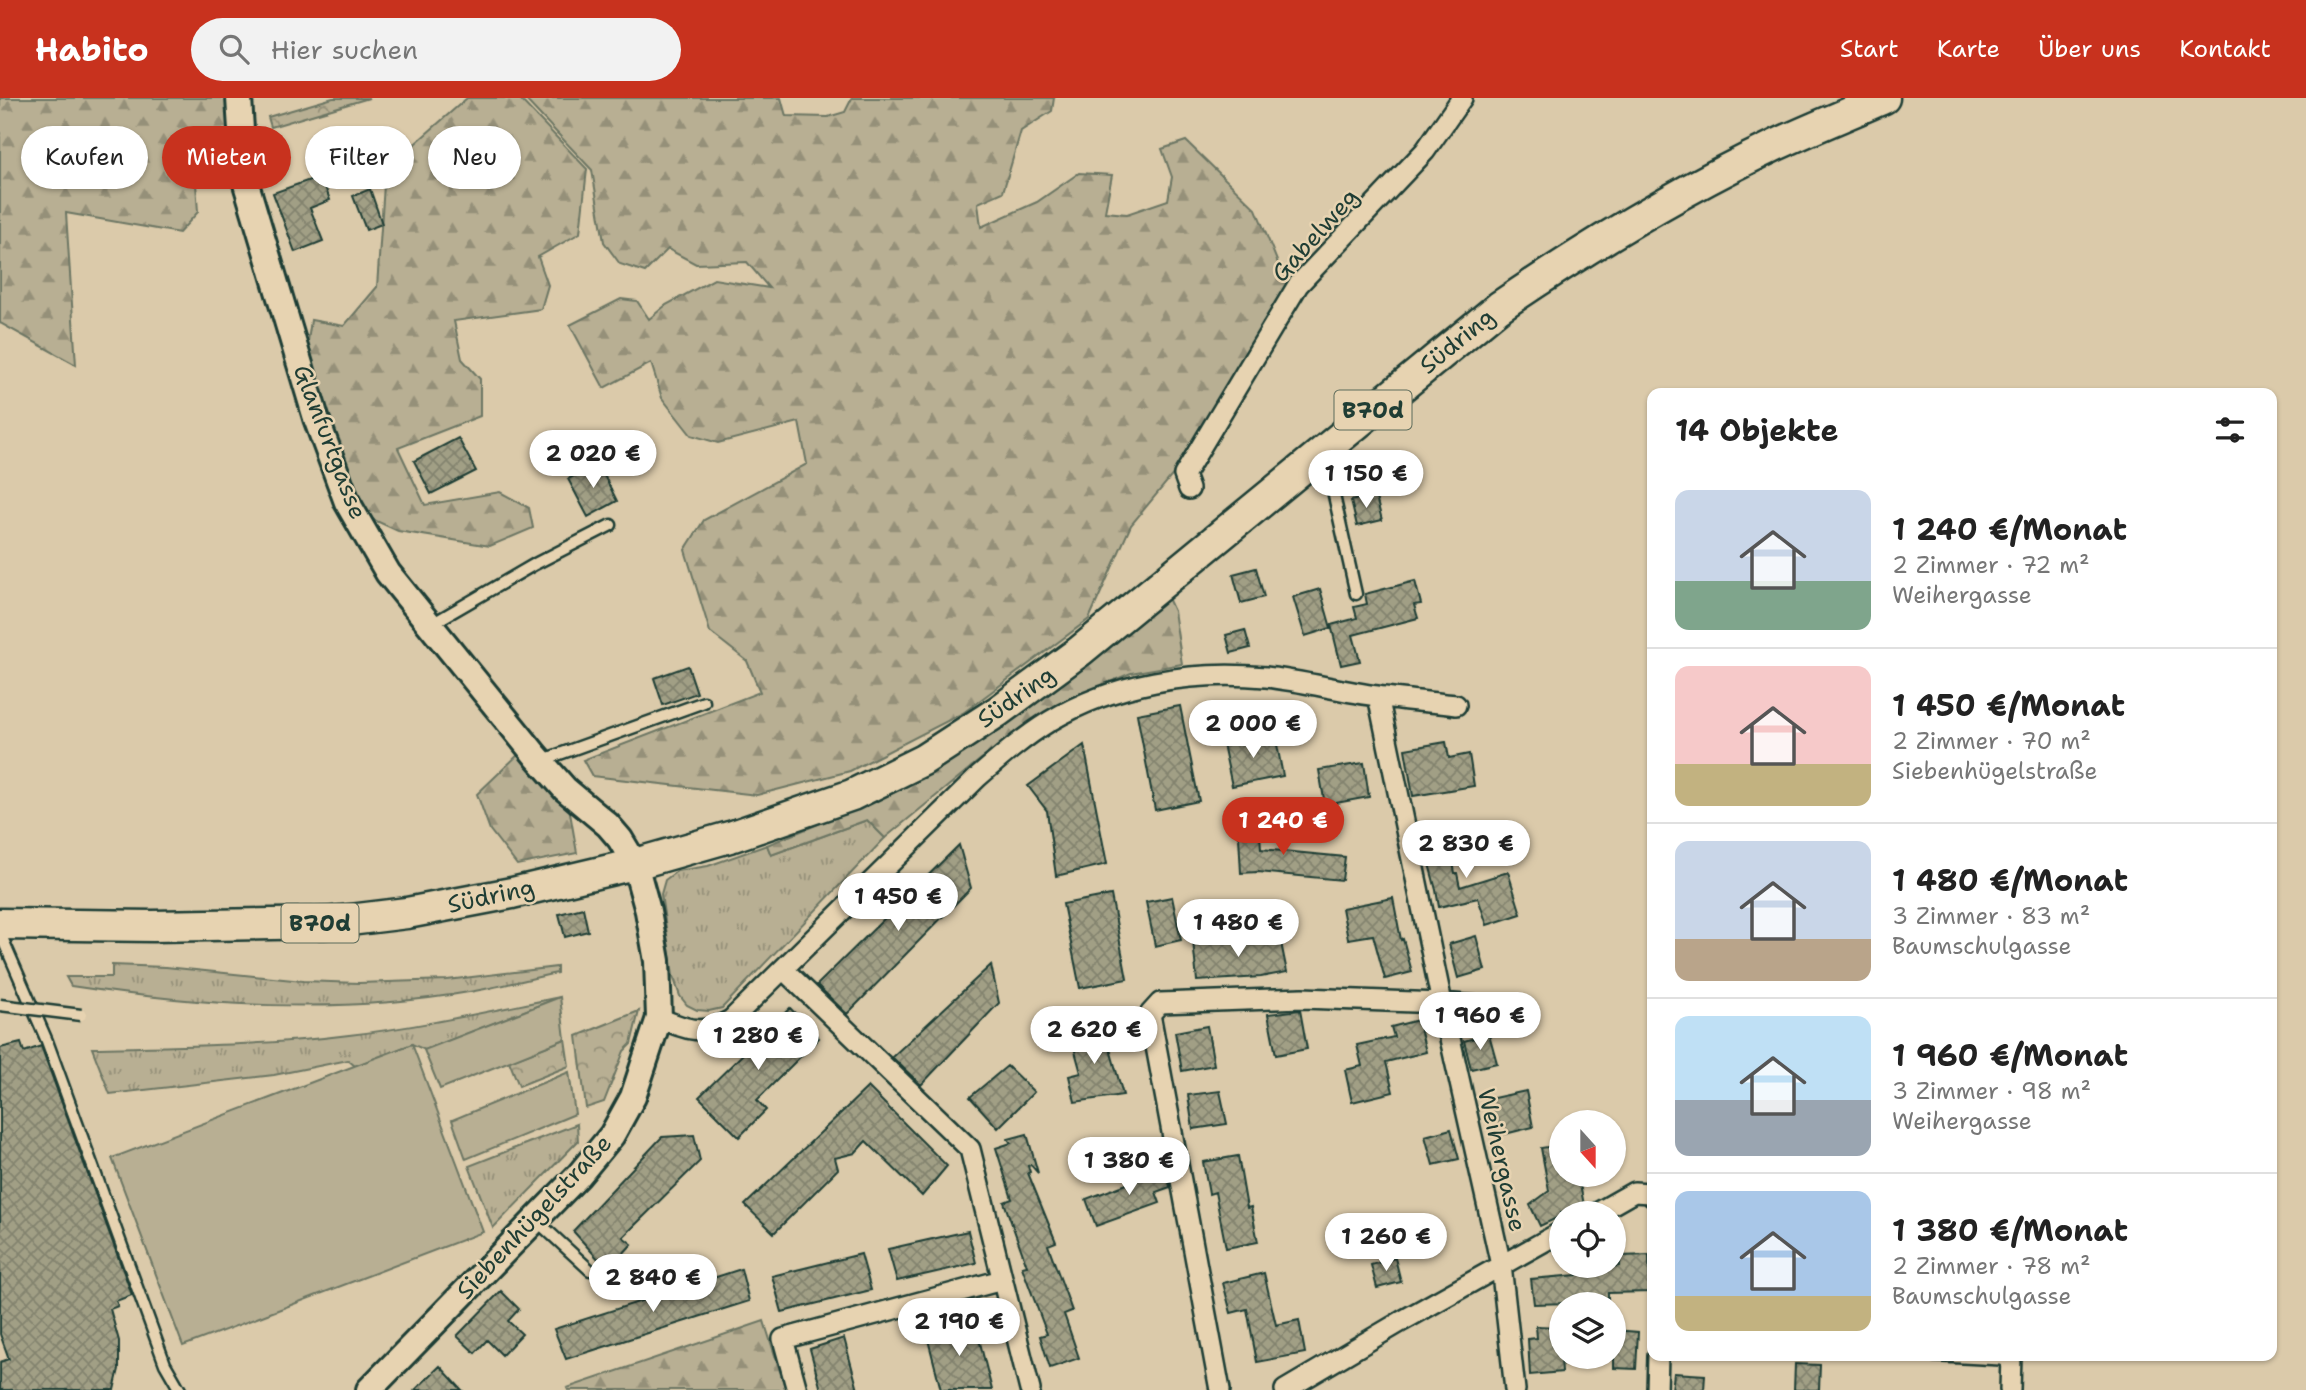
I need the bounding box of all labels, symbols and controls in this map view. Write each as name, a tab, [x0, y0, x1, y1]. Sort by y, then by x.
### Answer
search box	[191, 18, 681, 81]
text: Habito	[35, 27, 149, 72]
icon: search	[215, 30, 253, 68]
text: Hier suchen	[271, 32, 418, 67]
text: Start	[1840, 33, 1899, 65]
text: Karte	[1937, 33, 2000, 65]
text: Über uns	[2038, 33, 2141, 65]
text: Kontakt	[2179, 33, 2271, 65]
chip: Kaufen	[21, 126, 148, 189]
chip: Mieten	[162, 126, 291, 189]
chip: Filter	[305, 126, 414, 189]
chip: Neu	[428, 126, 521, 189]
street label: Gabelweg	[1264, 181, 1366, 289]
street label: Südring	[1413, 301, 1501, 381]
street label: Glanfurtgasse	[286, 360, 374, 524]
road number: B70d	[1334, 390, 1412, 430]
text: 14 Objekte	[1675, 410, 1838, 451]
icon: filters	[2211, 411, 2249, 449]
pin: 2 020 €	[528, 430, 658, 490]
text: 2 020 €	[545, 438, 641, 468]
pin: 1 150 €	[1301, 450, 1431, 510]
text: 1 150 €	[1324, 458, 1408, 488]
text: 1 240 €/Monat	[1892, 509, 2127, 550]
icon: home	[1731, 518, 1815, 602]
text: 2 Zimmer · 72 m²	[1892, 550, 2090, 580]
text: Weihergasse	[1892, 580, 2032, 610]
street label: Südring	[971, 659, 1061, 735]
text: 1 450 €/Monat	[1892, 685, 2125, 726]
icon: home	[1731, 694, 1815, 778]
pin: 2 000 €	[1188, 700, 1318, 760]
text: 2 000 €	[1205, 708, 1301, 738]
text: 2 Zimmer · 70 m²	[1892, 726, 2091, 756]
text: Siebenhügelstraße	[1892, 756, 2097, 786]
pin: 1 240 €	[1218, 798, 1348, 857]
text: 1 240 €	[1238, 805, 1328, 835]
pin: 2 830 €	[1401, 820, 1531, 880]
text: 2 830 €	[1418, 828, 1514, 858]
text: 1 480 €/Monat	[1892, 860, 2128, 901]
icon: home	[1731, 869, 1815, 953]
street label: Südring	[445, 871, 537, 921]
pin: 1 450 €	[833, 874, 963, 933]
text: 1 450 €	[854, 881, 942, 911]
pin: 1 480 €	[1173, 900, 1303, 959]
text: 3 Zimmer · 83 m²	[1892, 901, 2090, 931]
road number: B70d	[282, 904, 358, 943]
text: 1 480 €	[1193, 907, 1283, 937]
text: Baumschulgasse	[1892, 931, 2072, 961]
pin: 1 960 €	[1415, 992, 1545, 1052]
text: 1 960 €	[1435, 1000, 1525, 1030]
pin: 2 620 €	[1029, 1006, 1159, 1066]
pin: 1 280 €	[693, 1012, 823, 1072]
text: 2 620 €	[1046, 1014, 1142, 1044]
text: 1 280 €	[713, 1020, 803, 1050]
text: 1 960 €/Monat	[1892, 1035, 2128, 1076]
icon: home	[1731, 1044, 1815, 1128]
text: 3 Zimmer · 98 m²	[1892, 1076, 2091, 1106]
street label: Weihergasse	[1470, 1085, 1534, 1235]
text: Weihergasse	[1892, 1106, 2032, 1136]
north arrow	[1549, 1110, 1626, 1186]
map controls	[1549, 1110, 1626, 1369]
street label: Siebenhügelstraße	[449, 1128, 619, 1306]
pin: 1 380 €	[1064, 1138, 1194, 1197]
text: 1 380 €	[1084, 1145, 1174, 1175]
button: locate	[1549, 1201, 1626, 1278]
text: 1 380 €/Monat	[1892, 1210, 2128, 1251]
pin: 1 260 €	[1321, 1214, 1451, 1273]
icon: home	[1731, 1219, 1815, 1303]
text: 1 260 €	[1341, 1221, 1431, 1251]
text: 2 Zimmer · 78 m²	[1892, 1251, 2091, 1281]
pin: 2 840 €	[588, 1254, 718, 1314]
text: 2 840 €	[605, 1262, 701, 1292]
text: Baumschulgasse	[1892, 1281, 2072, 1311]
button: layers	[1549, 1292, 1626, 1369]
pin: 2 190 €	[894, 1298, 1024, 1358]
text: 2 190 €	[914, 1306, 1004, 1336]

